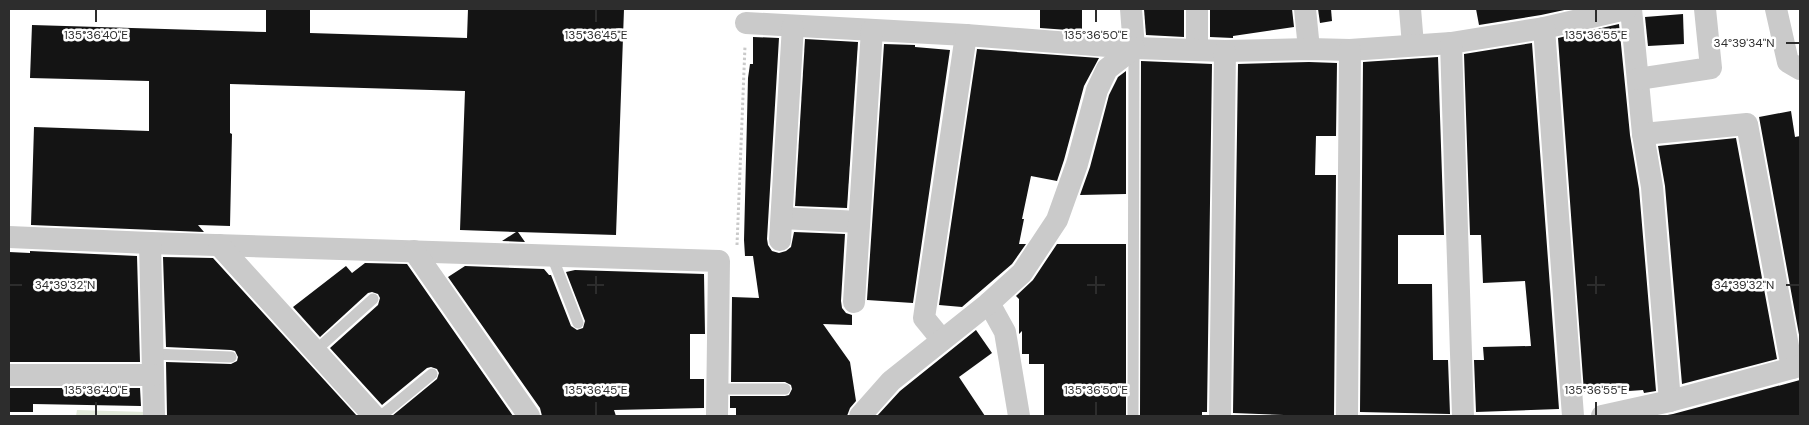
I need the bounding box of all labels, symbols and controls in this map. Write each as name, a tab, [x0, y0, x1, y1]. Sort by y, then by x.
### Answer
text: 135°36'40"E	[64, 27, 128, 43]
text: 135°36'45"E	[565, 27, 628, 43]
text: 135°36'50"E	[1064, 27, 1128, 43]
text: 135°36'55"E	[1564, 27, 1628, 43]
text: 34°39'34"N	[1714, 35, 1774, 51]
text: 34°39'32"N	[35, 277, 95, 293]
text: 34°39'32"N	[1714, 277, 1774, 293]
text: 135°36'40"E	[64, 382, 128, 398]
text: 135°36'45"E	[565, 382, 628, 398]
text: 135°36'50"E	[1064, 382, 1128, 398]
text: 135°36'55"E	[1564, 382, 1628, 398]

